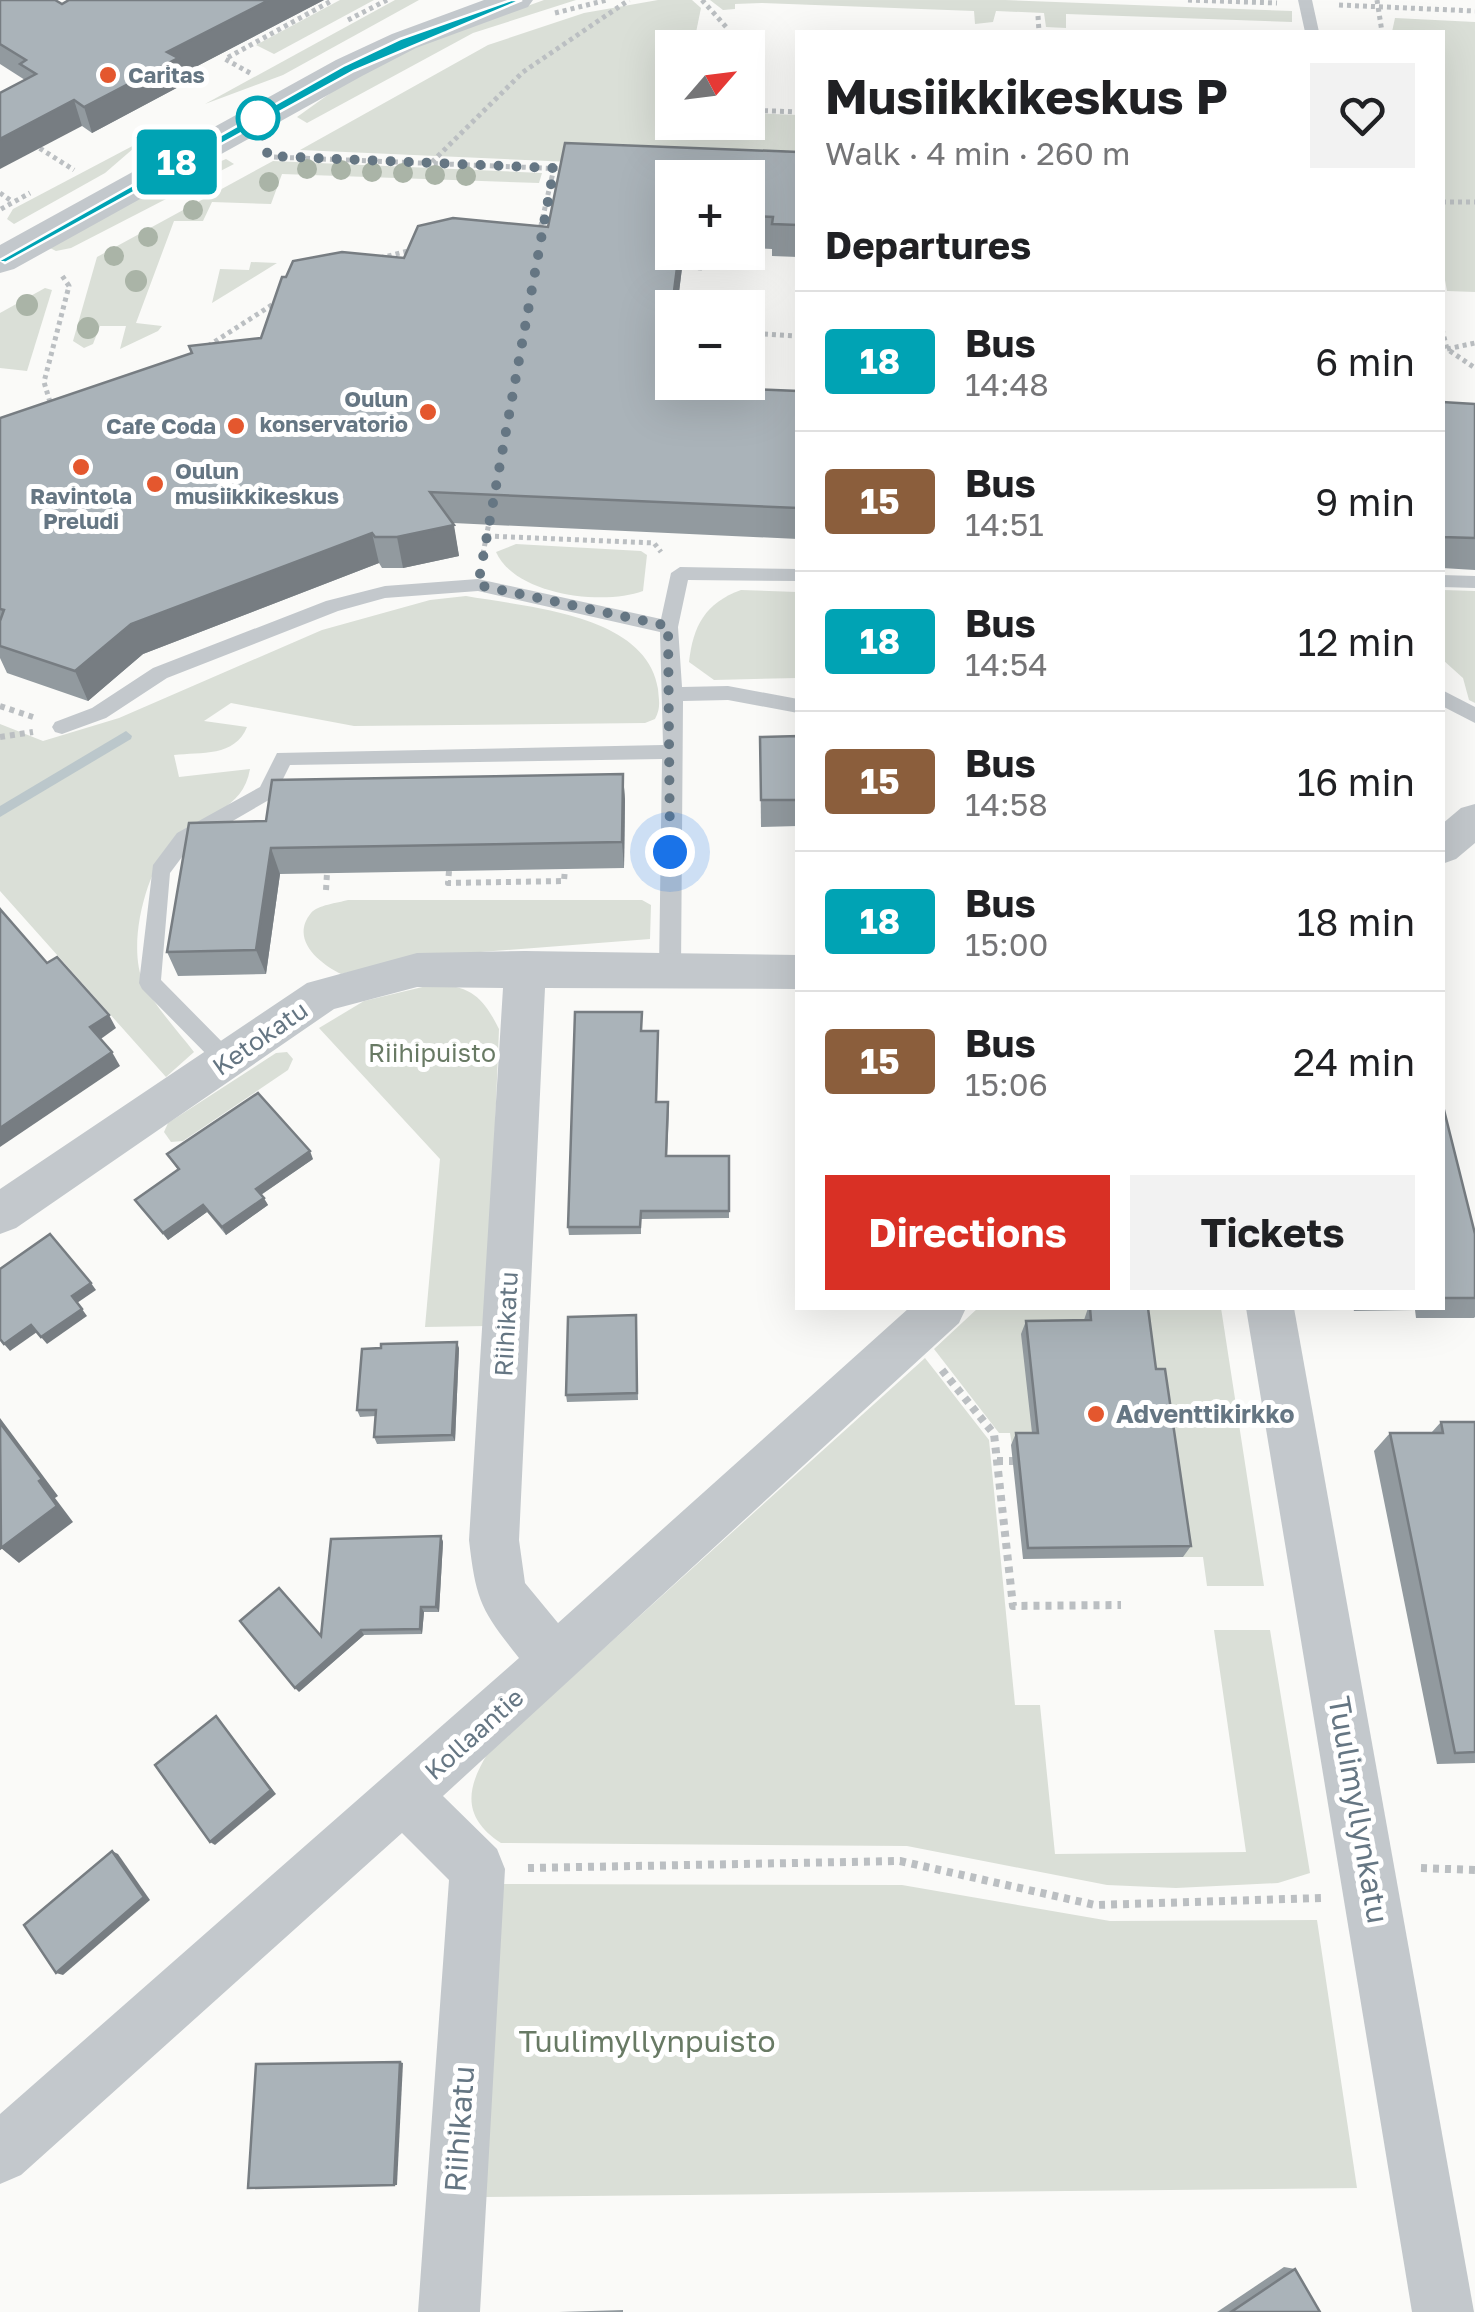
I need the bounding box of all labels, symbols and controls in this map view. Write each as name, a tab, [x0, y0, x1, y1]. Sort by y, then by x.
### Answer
north arrow	[655, 30, 765, 140]
map controls	[655, 30, 765, 400]
place label: Caritas	[128, 61, 205, 88]
button: heart	[1310, 63, 1415, 168]
marker: Caritas	[97, 64, 119, 86]
text: Musiikkikeskus P	[825, 67, 1228, 125]
unlabelled marker	[237, 97, 279, 139]
line badge: 18	[132, 130, 222, 194]
text: Walk · 4 min · 260 m	[825, 134, 1130, 172]
text: 18	[157, 141, 197, 183]
button: +	[655, 160, 765, 270]
text: Departures	[825, 222, 1031, 267]
button: −	[655, 290, 765, 400]
text: Bus	[965, 320, 1036, 365]
text: 6 min	[1315, 339, 1415, 384]
text: 18	[860, 340, 900, 382]
text: 14:48	[965, 365, 1049, 403]
place label: Oulun konservatorio	[260, 385, 408, 437]
marker: Oulun konservatorio	[417, 401, 439, 423]
place label: Cafe Coda	[106, 412, 216, 439]
marker: Cafe Coda	[225, 415, 247, 437]
marker: Ravintola Preludi	[70, 456, 92, 478]
place label: Oulun musiikkikeskus	[175, 457, 339, 509]
text: Bus	[965, 460, 1036, 505]
marker: Oulun musiikkikeskus	[144, 473, 166, 495]
text: 9 min	[1315, 479, 1415, 524]
text: 15	[860, 480, 900, 522]
place label: Ravintola Preludi	[30, 482, 132, 534]
text: 14:51	[965, 505, 1044, 543]
text: Bus	[965, 600, 1036, 645]
text: 12 min	[1298, 619, 1415, 664]
text: 18	[860, 620, 900, 662]
text: 14:54	[965, 645, 1048, 683]
text: Bus	[965, 740, 1036, 785]
text: 16 min	[1297, 759, 1415, 804]
text: 15	[860, 760, 900, 802]
text: 14:58	[965, 785, 1048, 823]
your location	[645, 827, 695, 877]
text: Bus	[965, 880, 1036, 925]
text: 18 min	[1297, 899, 1415, 944]
text: 18	[860, 900, 900, 942]
text: 15:00	[965, 925, 1048, 963]
street label: Ketokatu	[206, 994, 313, 1082]
text: Bus	[965, 1020, 1036, 1065]
park label: Riihipuisto	[368, 1037, 496, 1068]
text: 24 min	[1293, 1039, 1415, 1084]
text: 15	[860, 1040, 900, 1082]
text: 15:06	[965, 1065, 1048, 1103]
button: Directions	[825, 1175, 1110, 1290]
button: Tickets	[1130, 1175, 1415, 1290]
street label: Riihikatu	[487, 1271, 524, 1377]
place label: Adventtikirkko	[1116, 1398, 1294, 1429]
marker: Adventtikirkko	[1085, 1403, 1107, 1425]
street label: Kollaantie	[418, 1681, 529, 1786]
street label: Tuulimyllynkatu	[1321, 1694, 1397, 1926]
park label: Tuulimyllynpuisto	[519, 2023, 775, 2059]
street label: Riihikatu	[437, 2065, 481, 2193]

